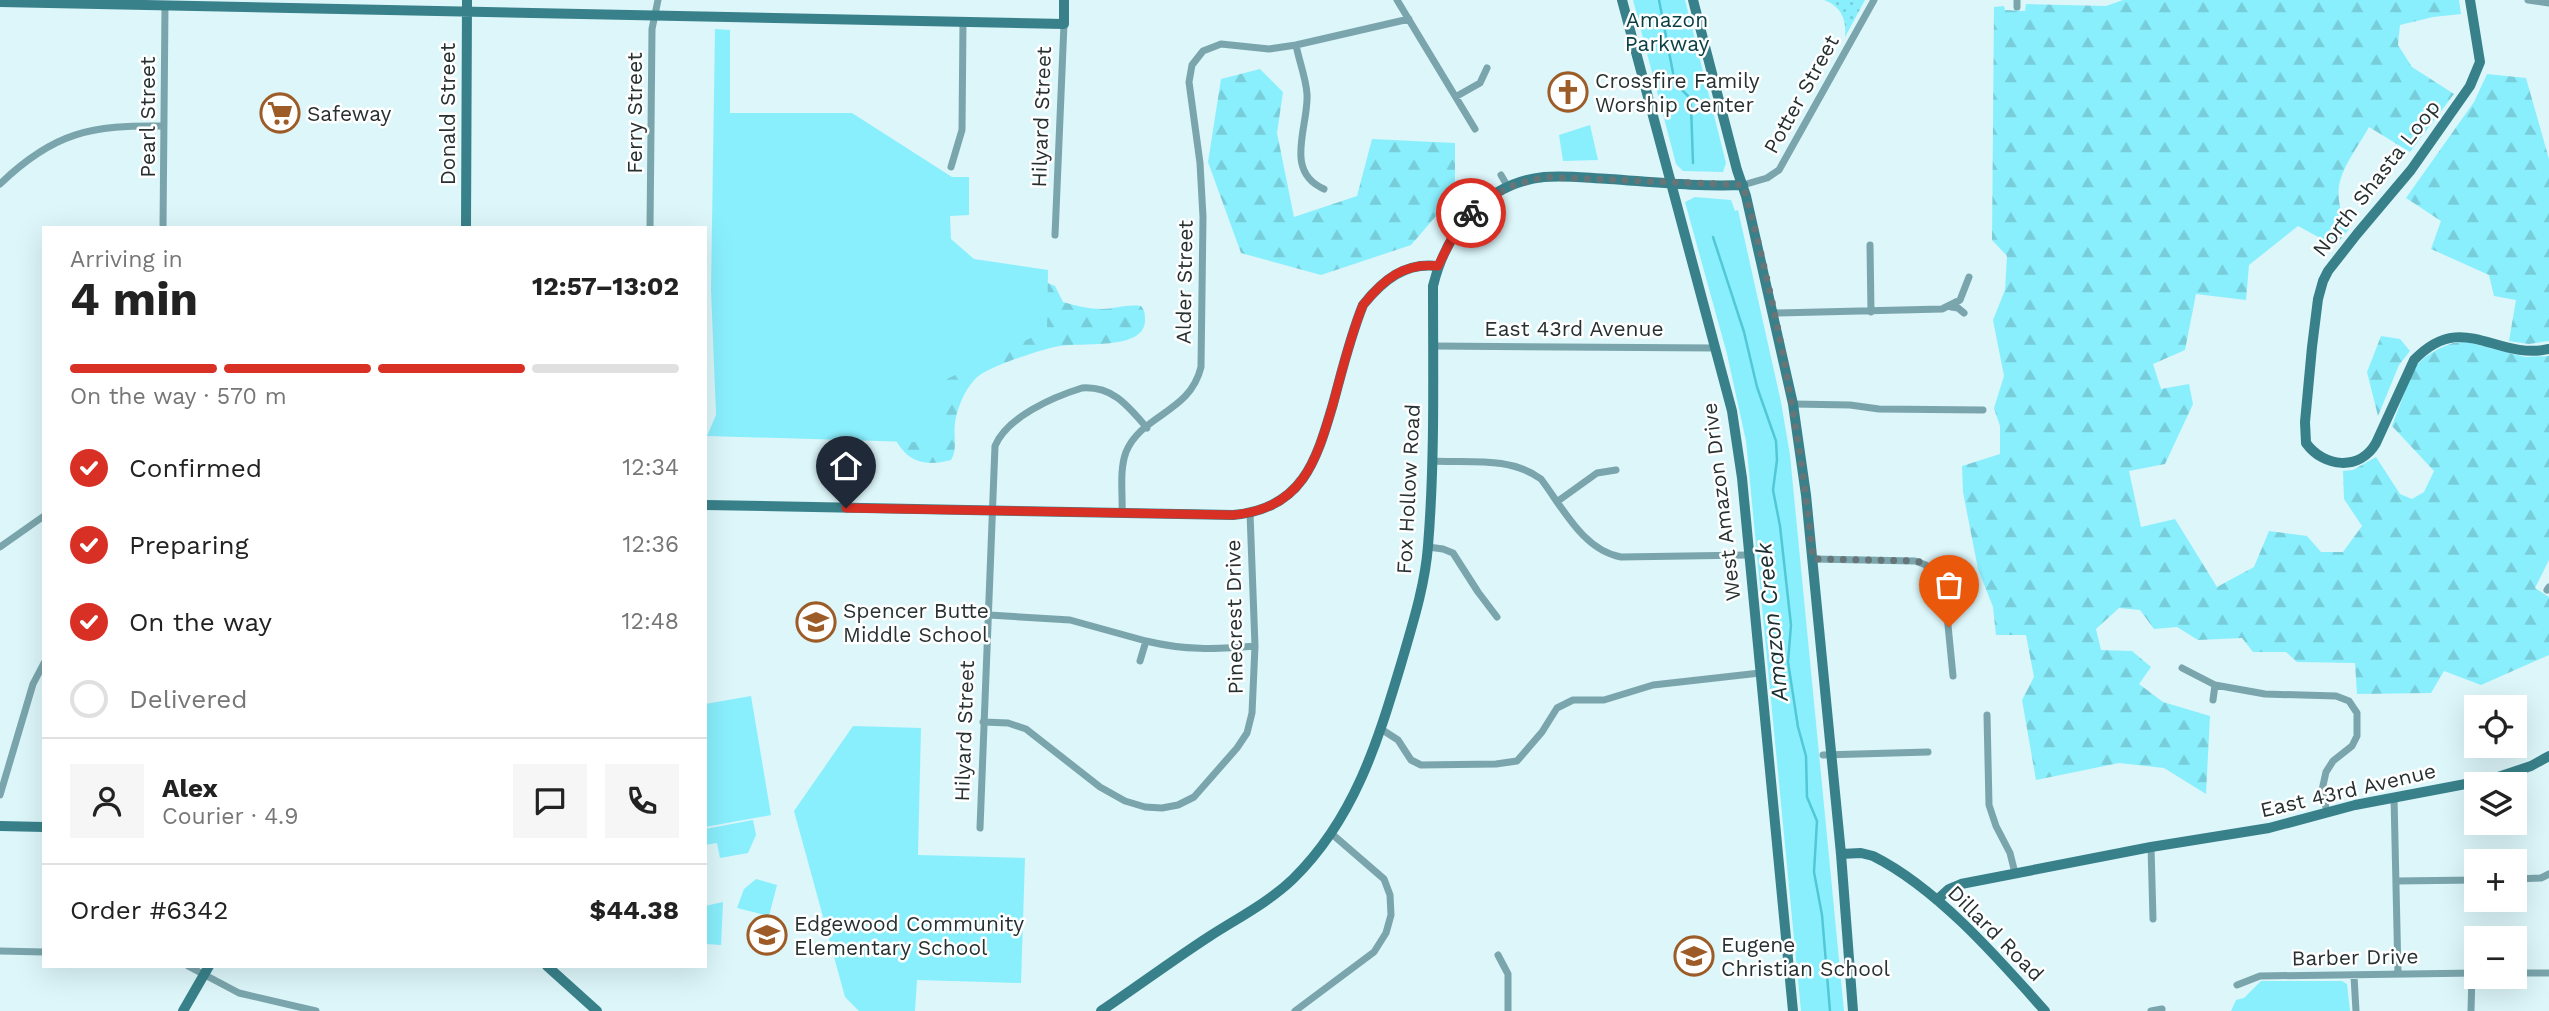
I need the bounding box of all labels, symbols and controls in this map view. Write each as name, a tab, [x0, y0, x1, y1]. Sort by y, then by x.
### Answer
park label: Amazon Parkway	[1625, 7, 1709, 56]
street label: Potter Street	[1758, 30, 1844, 158]
street label: Donald Street	[435, 43, 460, 185]
street label: Hilyard Street	[1026, 46, 1056, 188]
street label: Ferry Street	[622, 52, 647, 174]
street label: Pearl Street	[135, 56, 160, 178]
place label: Crossfire Family Worship Center	[1595, 68, 1760, 117]
church icon: Crossfire Family Worship Center	[1547, 71, 1589, 113]
supermarket icon: Safeway	[259, 92, 301, 134]
street label: North Shasta Loop	[2307, 95, 2445, 261]
place label: Safeway	[307, 101, 391, 126]
courier	[1436, 178, 1506, 248]
icon: bike	[1452, 194, 1490, 232]
street label: Alder Street	[1170, 220, 1198, 344]
text: Arriving in	[70, 246, 183, 273]
text: 12:57–13:02	[532, 271, 679, 301]
text: 4 min	[70, 272, 198, 326]
street label: East 43rd Avenue	[1484, 316, 1664, 341]
text: On the way · 570 m	[70, 383, 287, 410]
street label: West Amazon Drive	[1696, 401, 1746, 603]
street label: Fox Hollow Road	[1391, 403, 1425, 575]
pin	[816, 436, 876, 508]
icon: home	[827, 447, 865, 485]
icon: check	[70, 449, 108, 487]
text: Confirmed	[129, 453, 262, 483]
text: 12:34	[622, 454, 679, 481]
icon: check	[70, 526, 108, 564]
text: Preparing	[129, 530, 249, 560]
text: 12:36	[622, 531, 679, 558]
street label: Pinecrest Drive	[1220, 539, 1248, 695]
water label: Amazon Creek	[1750, 540, 1794, 704]
pin	[1919, 555, 1979, 627]
icon: bag	[1930, 566, 1968, 604]
place label: Spencer Butte Middle School	[843, 598, 989, 647]
school or university icon: Spencer Butte Middle School	[795, 601, 837, 643]
icon: check	[70, 603, 108, 641]
text: On the way	[129, 607, 272, 637]
text: 12:48	[622, 608, 679, 635]
street label: Hilyard Street	[949, 660, 979, 802]
text: Delivered	[129, 684, 248, 714]
map controls	[2464, 695, 2527, 989]
button: locate	[2464, 695, 2527, 758]
street label: East 43rd Avenue	[2258, 758, 2438, 822]
button: person	[70, 764, 144, 838]
button: chat	[513, 764, 587, 838]
button: phone	[605, 764, 679, 838]
button: layers	[2464, 772, 2527, 835]
text: Alex	[162, 773, 218, 803]
text: Courier · 4.9	[162, 803, 298, 830]
button: +	[2464, 849, 2527, 912]
street label: Dillard Road	[1943, 880, 2049, 986]
text: Order #6342	[70, 895, 228, 925]
text: $44.38	[590, 895, 679, 925]
place label: Edgewood Community Elementary School	[794, 911, 1024, 960]
school or university icon: Edgewood Community Elementary School	[746, 914, 788, 956]
button: −	[2464, 926, 2527, 989]
place label: Eugene Christian School	[1721, 932, 1890, 981]
school or university icon: Eugene Christian School	[1673, 935, 1715, 977]
street label: Barber Drive	[2291, 943, 2419, 971]

